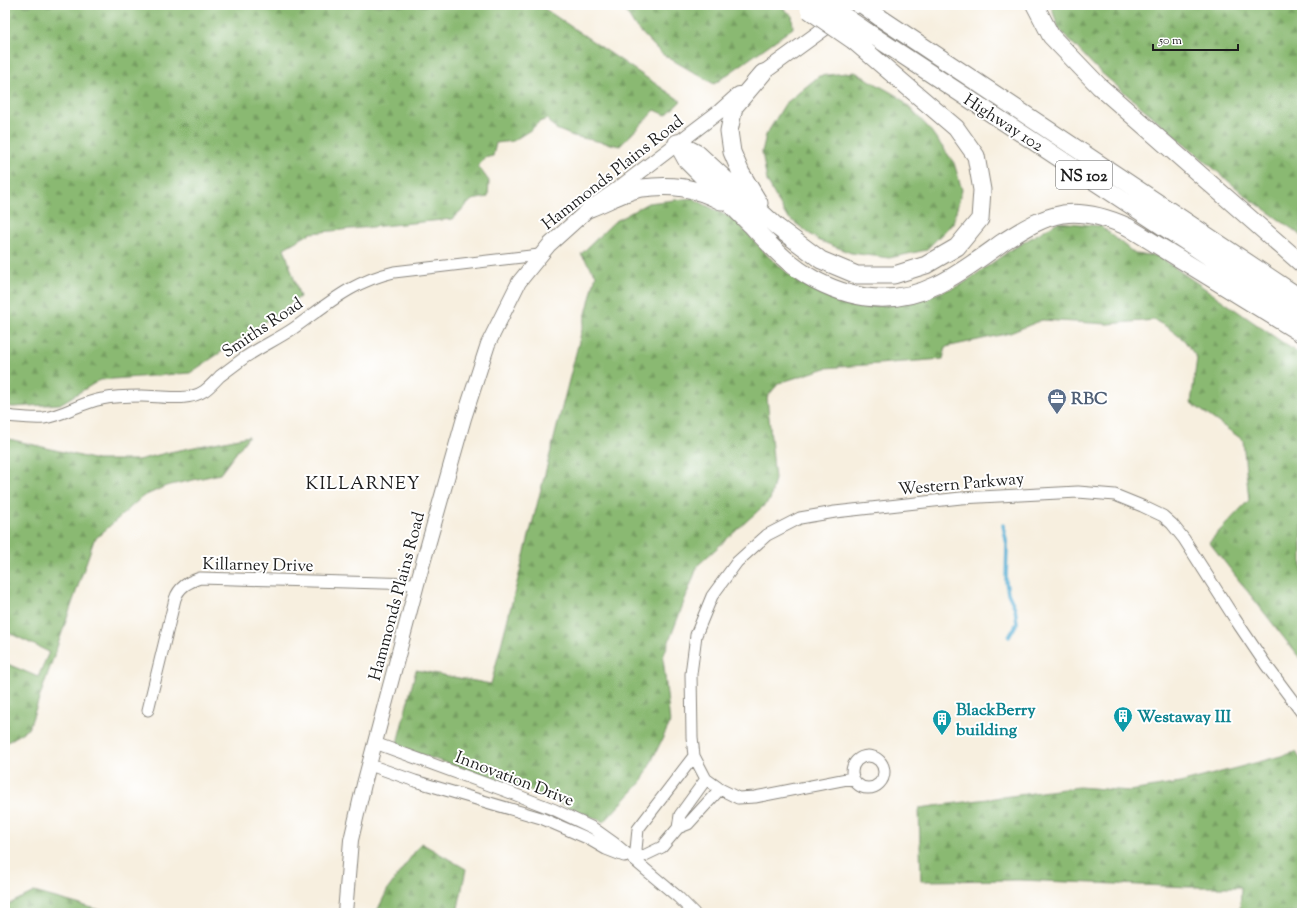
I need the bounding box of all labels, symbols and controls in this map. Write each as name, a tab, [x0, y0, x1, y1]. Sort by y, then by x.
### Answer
scale bar	[1153, 26, 1238, 52]
text: 50 m	[1158, 32, 1182, 50]
street label: Highway 102	[958, 89, 1048, 159]
street label: Hammonds Plains Road	[537, 110, 689, 237]
road number: NS 102	[1056, 161, 1112, 189]
street label: Smiths Road	[218, 292, 309, 365]
office icon: RBC	[1046, 387, 1068, 415]
place label: RBC	[1071, 388, 1108, 412]
street label: Western Parkway	[897, 467, 1026, 502]
district label: KILLARNEY	[305, 472, 421, 498]
street label: Hammonds Plains Road	[364, 509, 432, 684]
street label: Killarney Drive	[202, 553, 314, 579]
place label: BlackBerry building	[955, 699, 1036, 743]
building icon: Westaway III	[1112, 705, 1134, 733]
place label: Westaway III	[1137, 706, 1232, 730]
building icon: BlackBerry building	[931, 708, 953, 736]
street label: Innovation Drive	[451, 746, 577, 814]

